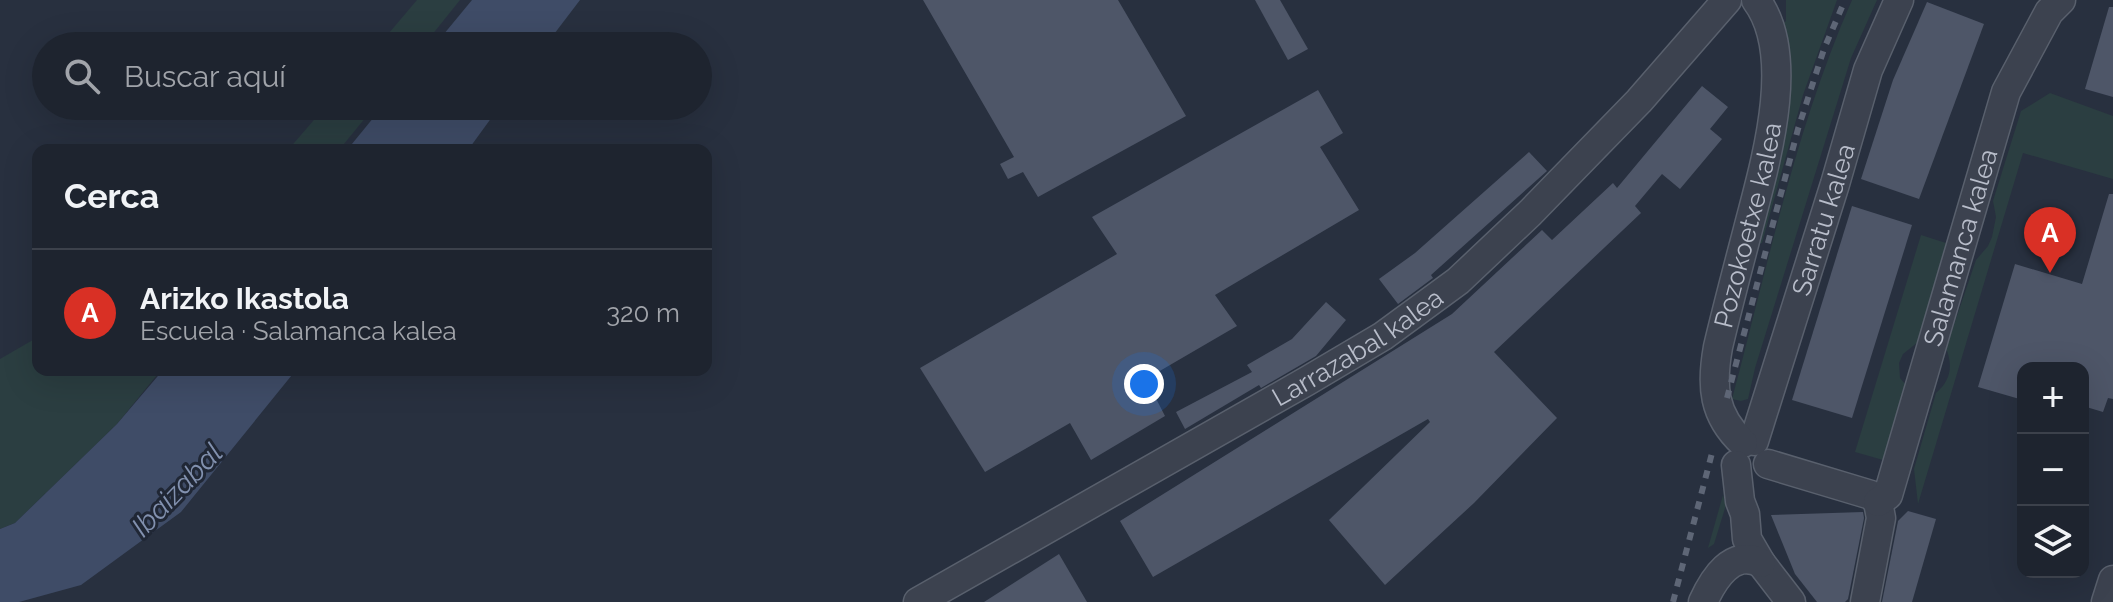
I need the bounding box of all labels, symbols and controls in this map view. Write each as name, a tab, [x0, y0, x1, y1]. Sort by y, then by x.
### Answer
search box	[32, 32, 712, 120]
icon: search	[60, 54, 104, 98]
text: Buscar aquí	[124, 59, 286, 94]
street label: Pozokoetxe kalea	[1708, 120, 1787, 331]
street label: Sarratu kalea	[1786, 140, 1861, 299]
street label: Salamanca kalea	[1917, 145, 2003, 350]
text: Cerca	[64, 176, 159, 216]
pin: A	[2024, 207, 2076, 273]
text: Arizko Ikastola	[140, 281, 349, 316]
street label: Larrazabal kalea	[1267, 282, 1449, 413]
text: A	[81, 298, 99, 328]
text: 320 m	[606, 298, 680, 328]
text: Escuela · Salamanca kalea	[140, 316, 457, 346]
map controls	[2017, 362, 2089, 578]
button: +	[2017, 362, 2089, 434]
your location	[1124, 364, 1164, 404]
button: −	[2017, 434, 2089, 506]
water label: Ibaizabal	[125, 437, 229, 543]
button: layers	[2017, 506, 2089, 578]

